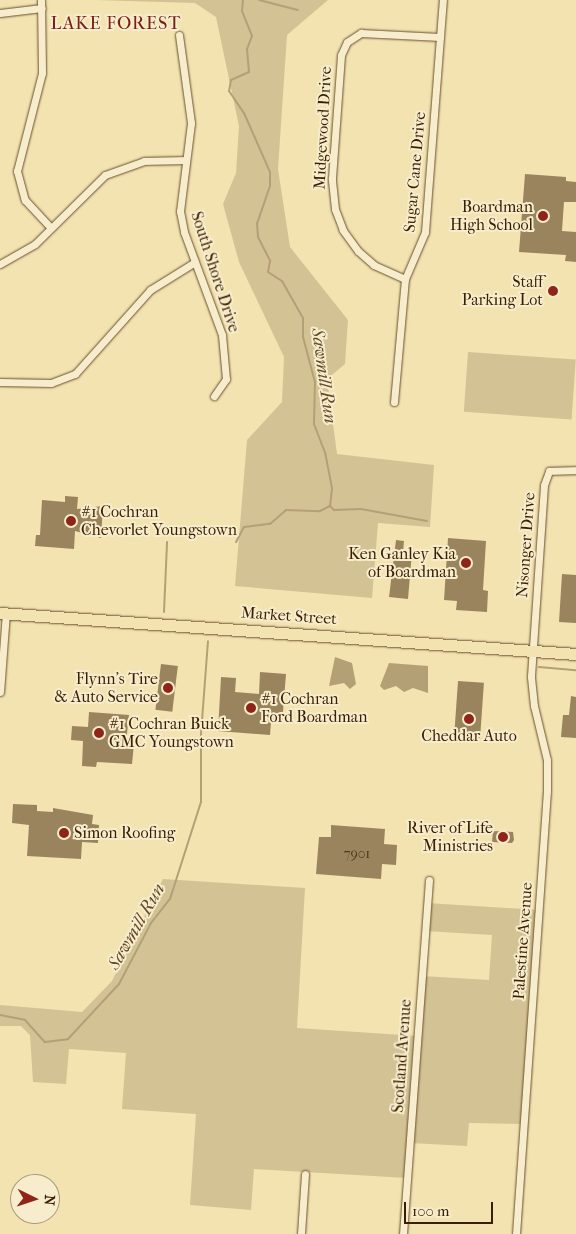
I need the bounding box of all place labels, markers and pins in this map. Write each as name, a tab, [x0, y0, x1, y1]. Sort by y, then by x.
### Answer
place label: Boardman High School	[450, 197, 533, 235]
marker: Boardman High School	[537, 210, 549, 222]
place label: Staff Parking Lot	[462, 272, 543, 310]
marker: Staff Parking Lot	[547, 285, 559, 297]
place label: #1 Cochran Chevorlet Youngstown	[81, 502, 237, 540]
marker: #1 Cochran Chevorlet Youngstown	[65, 515, 77, 527]
place label: Ken Ganley Kia of Boardman	[348, 544, 456, 582]
marker: Ken Ganley Kia of Boardman	[460, 557, 472, 569]
place label: Flynn's Tire & Auto Service	[54, 669, 158, 707]
marker: Flynn's Tire & Auto Service	[162, 682, 174, 694]
place label: #1 Cochran Ford Boardman	[261, 689, 368, 727]
marker: #1 Cochran Ford Boardman	[245, 702, 257, 714]
marker: Cheddar Auto	[463, 713, 475, 725]
place label: #1 Cochran Buick GMC Youngstown	[109, 714, 234, 752]
place label: Cheddar Auto	[421, 726, 517, 746]
marker: #1 Cochran Buick GMC Youngstown	[93, 727, 105, 739]
place label: River of Life Ministries	[407, 818, 493, 856]
place label: Simon Roofing	[74, 823, 175, 843]
marker: Simon Roofing	[58, 827, 70, 839]
marker: River of Life Ministries	[497, 831, 509, 843]

